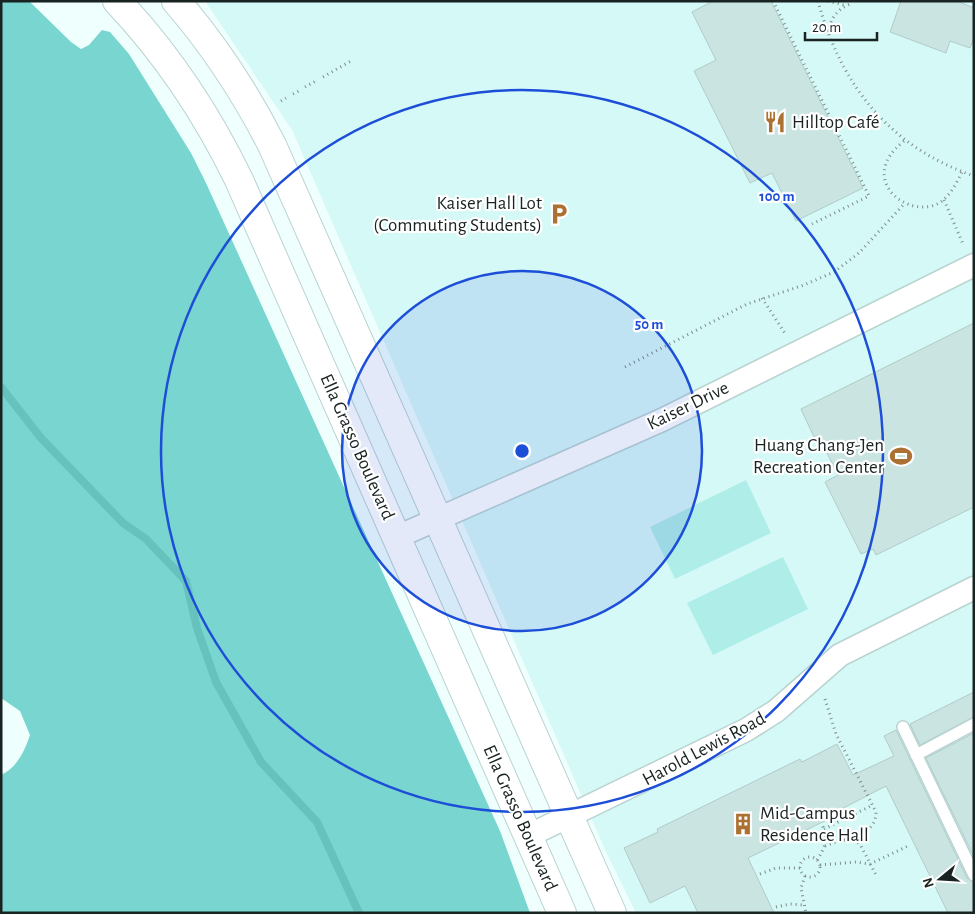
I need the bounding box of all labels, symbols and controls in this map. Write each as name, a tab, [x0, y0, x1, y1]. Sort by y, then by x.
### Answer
scale bar	[805, 10, 878, 42]
text: 20 m	[812, 20, 841, 35]
restaurant icon: Hilltop Café	[762, 109, 788, 135]
place label: Hilltop Café	[792, 113, 880, 132]
text: 100 m	[759, 189, 795, 204]
place label: Kaiser Hall Lot (Commuting Students)	[373, 194, 542, 235]
parking icon: Kaiser Hall Lot (Commuting Students)	[546, 201, 572, 227]
text: 50 m	[635, 317, 663, 332]
street label: Ella Grasso Boulevard	[316, 371, 398, 523]
street label: Kaiser Drive	[644, 378, 732, 434]
place label: Huang Chang-Jen Recreation Center	[753, 436, 884, 477]
centre of rings	[513, 442, 531, 460]
sports icon: Huang Chang-Jen Recreation Center	[888, 443, 914, 469]
street label: Harold Lewis Road	[639, 709, 769, 789]
street label: Ella Grasso Boulevard	[479, 742, 561, 894]
place label: Mid-Campus Residence Hall	[760, 804, 869, 845]
building icon: Mid-Campus Residence Hall	[730, 811, 756, 837]
north arrow	[915, 854, 965, 904]
text: N	[920, 876, 937, 890]

